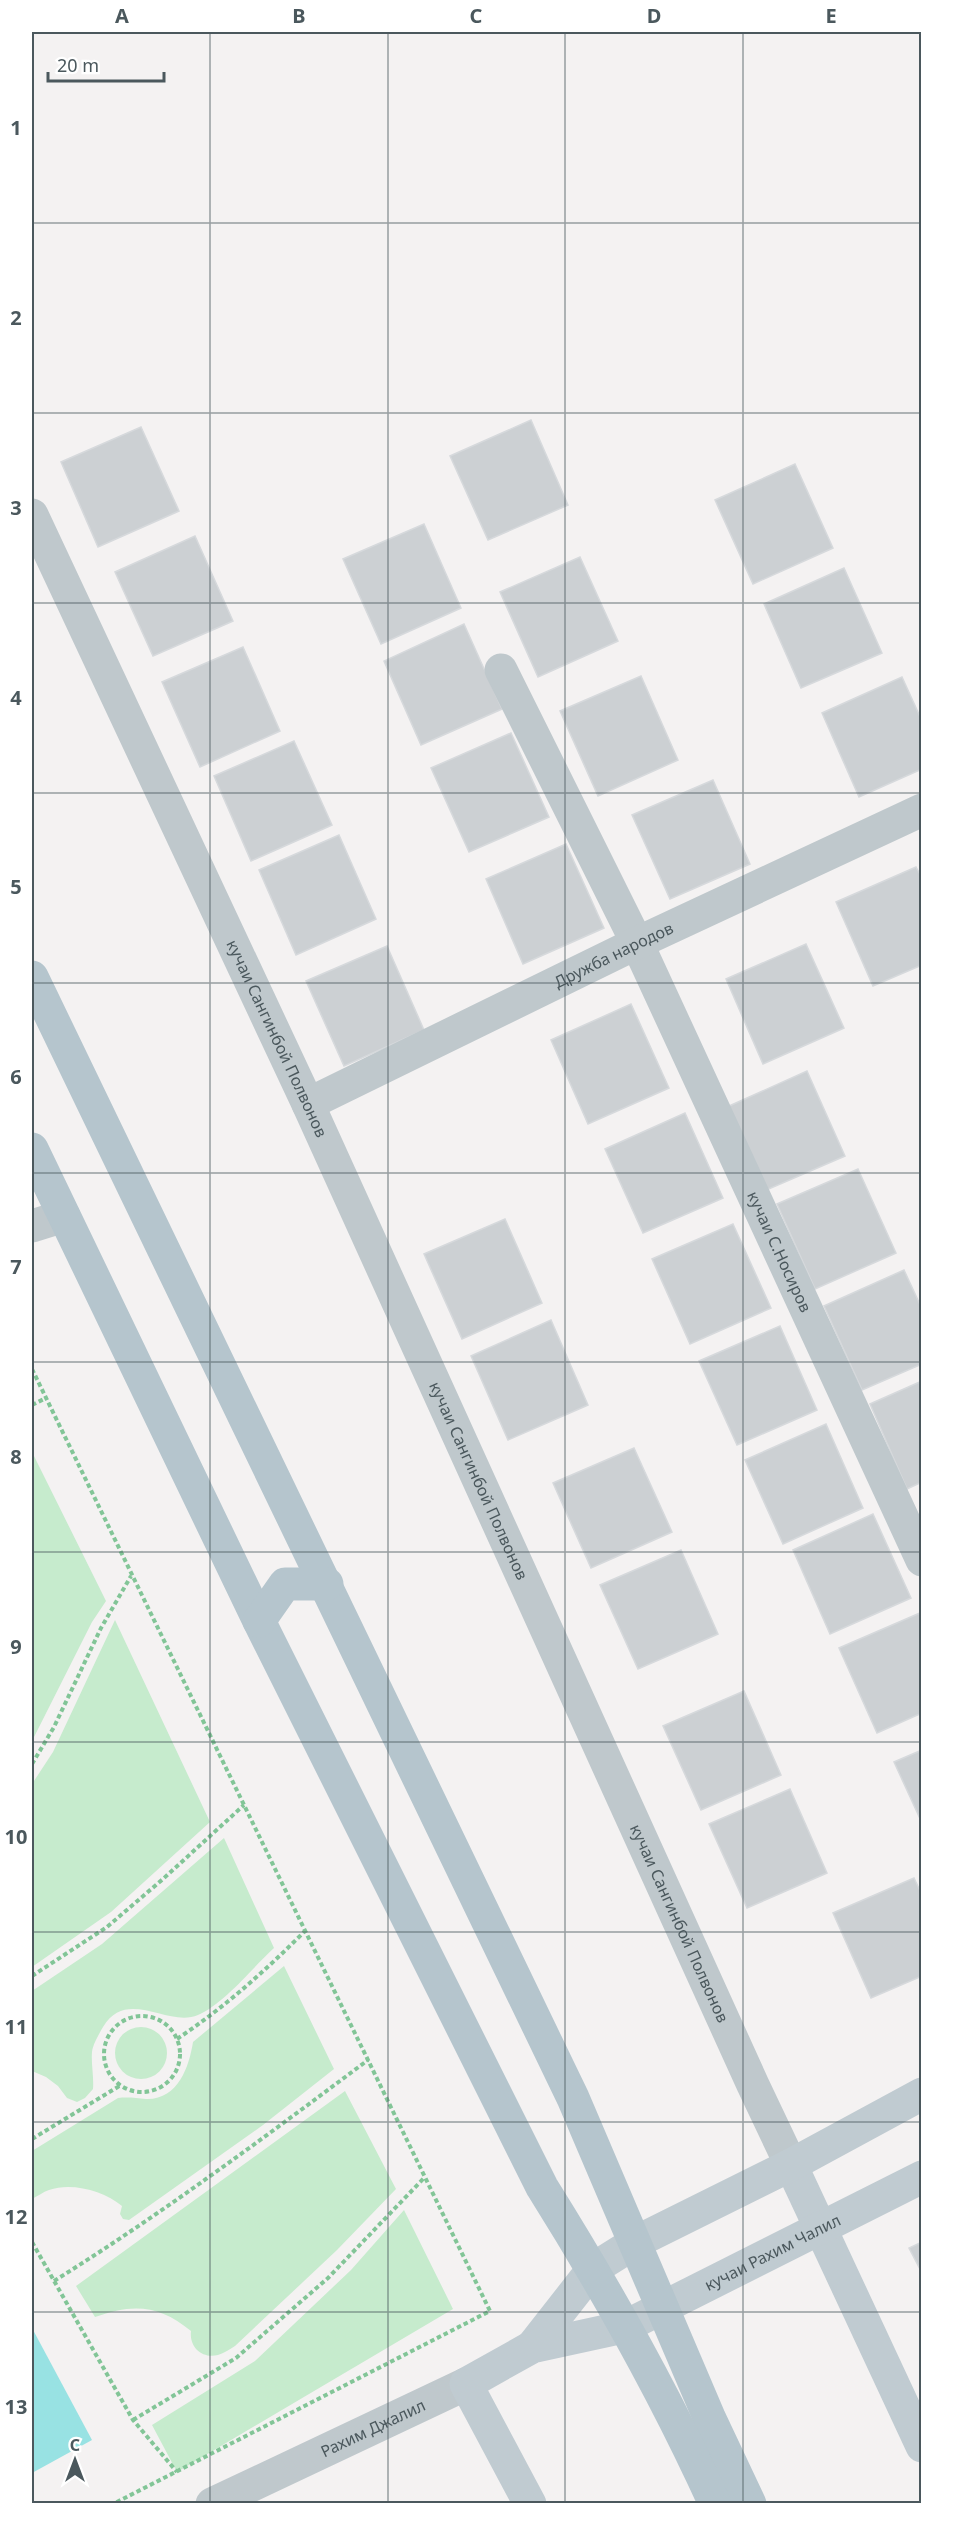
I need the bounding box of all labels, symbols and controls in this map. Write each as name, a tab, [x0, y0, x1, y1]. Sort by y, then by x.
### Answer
text: A	[115, 2, 129, 29]
text: B	[292, 2, 306, 29]
text: C	[470, 2, 483, 29]
text: D	[647, 2, 661, 29]
text: E	[825, 2, 837, 29]
scale bar	[48, 45, 164, 83]
text: 20 m	[57, 53, 99, 77]
text: 1	[10, 114, 22, 141]
text: 2	[10, 304, 22, 331]
text: 3	[10, 494, 22, 521]
text: 4	[10, 684, 22, 711]
text: 5	[10, 873, 22, 900]
street label: Дружба народов	[550, 917, 677, 993]
street label: кучаи Сангинбой Полвонов	[222, 936, 333, 1141]
text: 6	[10, 1063, 22, 1090]
street label: кучаи С.Носиров	[742, 1188, 817, 1316]
text: 7	[10, 1253, 22, 1280]
street label: кучаи Сангинбой Полвонов	[424, 1378, 533, 1583]
text: 8	[10, 1443, 22, 1470]
text: 9	[10, 1633, 22, 1660]
street label: кучаи Сангинбой Полвонов	[625, 1820, 734, 2026]
text: 10	[5, 1823, 27, 1850]
text: 11	[5, 2013, 27, 2040]
text: 12	[5, 2203, 27, 2230]
street label: кучаи Рахим Чалил	[701, 2209, 844, 2296]
text: 13	[5, 2393, 27, 2420]
street label: Рахим Джалил	[317, 2394, 429, 2462]
north arrow	[45, 2430, 105, 2490]
text: С	[70, 2434, 80, 2456]

